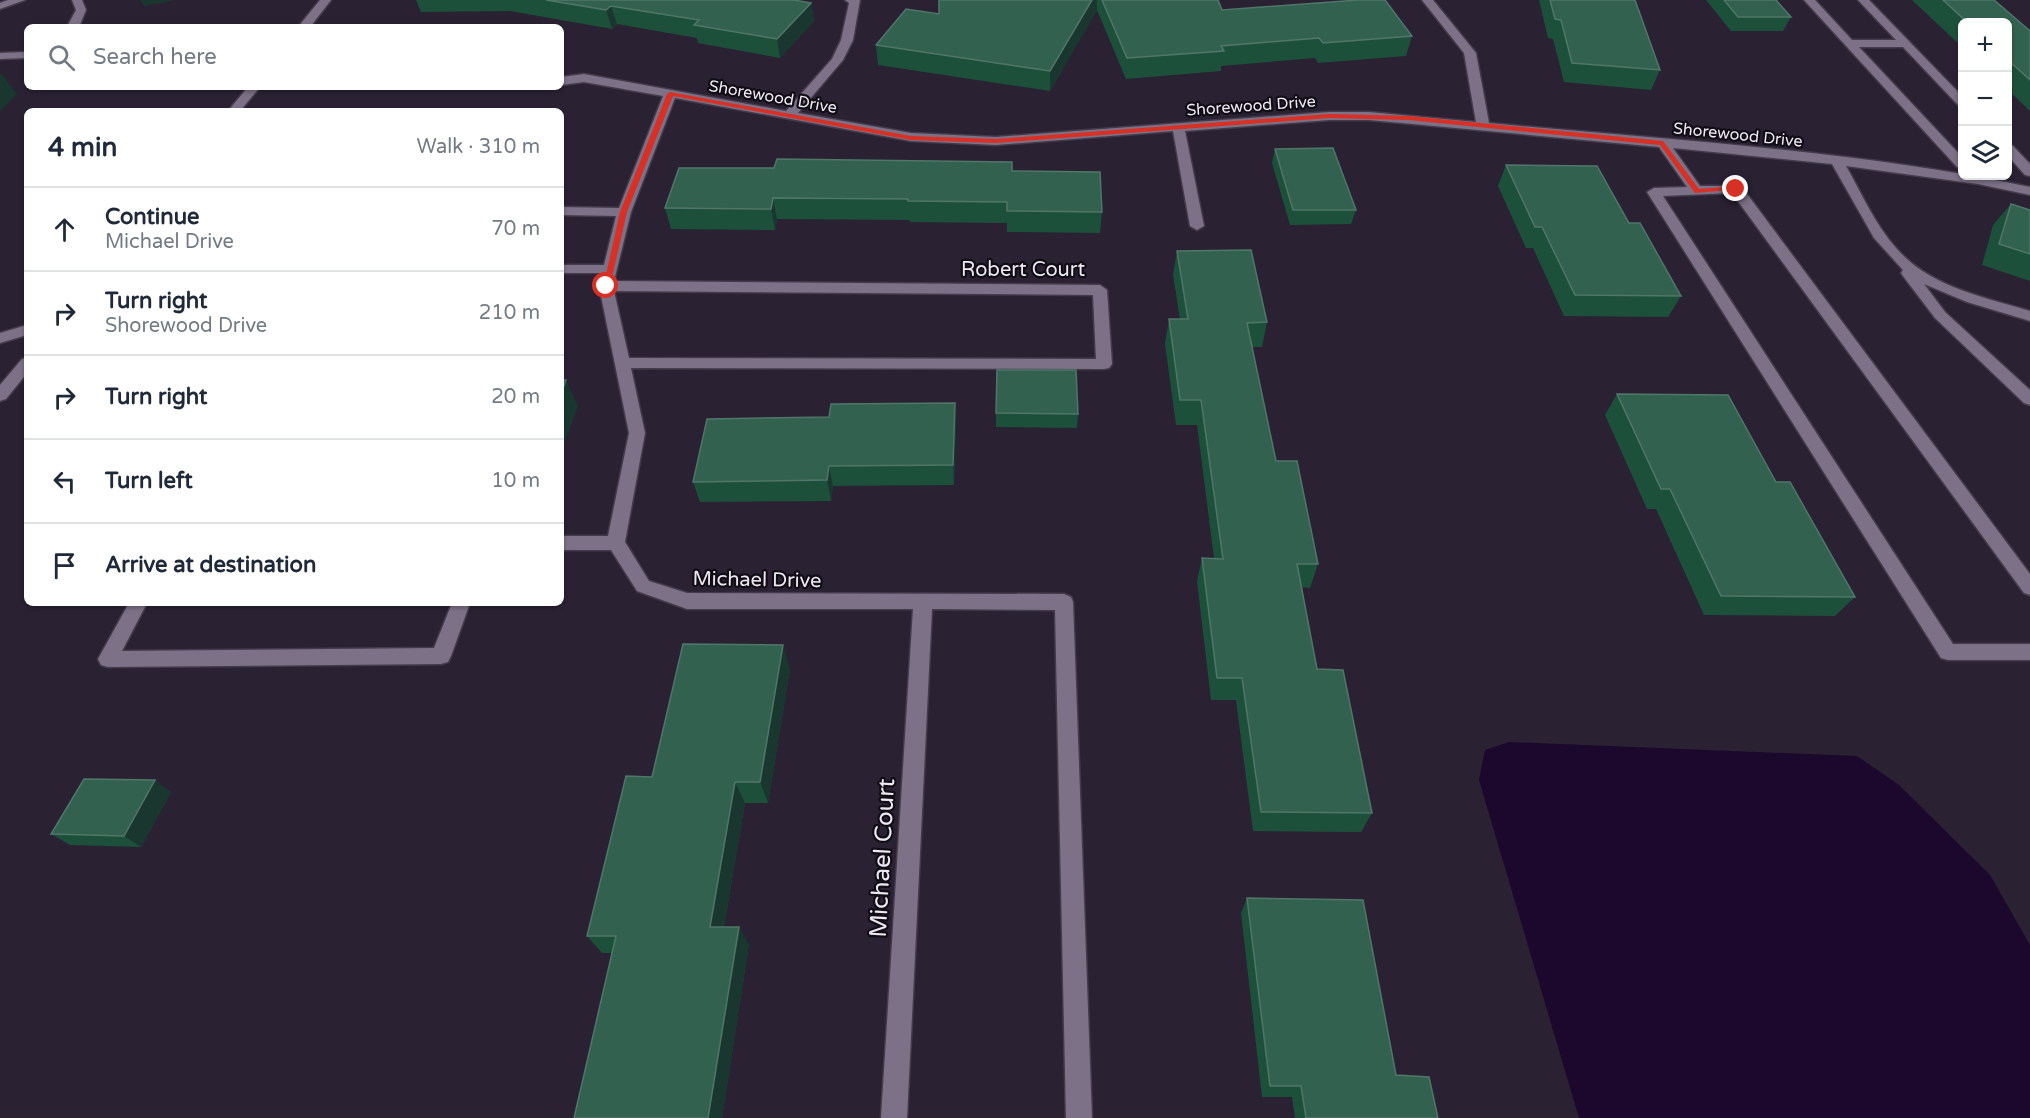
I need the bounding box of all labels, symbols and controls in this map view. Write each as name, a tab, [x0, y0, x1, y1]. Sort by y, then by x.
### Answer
map controls	[1958, 18, 2012, 180]
button: +	[1958, 18, 2012, 72]
search box	[24, 24, 564, 90]
icon: search	[45, 41, 78, 74]
text: Search here	[93, 44, 217, 70]
button: −	[1958, 72, 2012, 126]
street label: Shorewood Drive	[707, 76, 838, 118]
street label: Shorewood Drive	[1186, 91, 1316, 120]
street label: Shorewood Drive	[1672, 118, 1803, 152]
button: layers	[1958, 126, 2012, 180]
text: 4 min	[48, 132, 117, 163]
text: Walk · 310 m	[417, 135, 540, 159]
route end	[1722, 175, 1748, 201]
text: Continue	[105, 204, 200, 230]
icon: ahead	[48, 213, 81, 246]
text: 70 m	[491, 217, 540, 241]
text: Michael Drive	[105, 230, 234, 254]
street label: Robert Court	[961, 258, 1085, 282]
route start	[592, 272, 618, 298]
text: Turn right	[105, 288, 207, 314]
icon: right	[48, 297, 81, 330]
text: 210 m	[479, 301, 540, 325]
text: Shorewood Drive	[105, 314, 267, 338]
icon: right	[48, 381, 81, 414]
text: Turn right	[105, 384, 207, 410]
text: 20 m	[491, 385, 540, 409]
icon: left	[48, 465, 81, 498]
text: Turn left	[105, 468, 193, 494]
text: 10 m	[491, 469, 540, 493]
icon: arrive	[48, 549, 81, 582]
text: Arrive at destination	[105, 552, 316, 578]
street label: Michael Drive	[692, 567, 822, 593]
street label: Michael Court	[864, 778, 901, 938]

